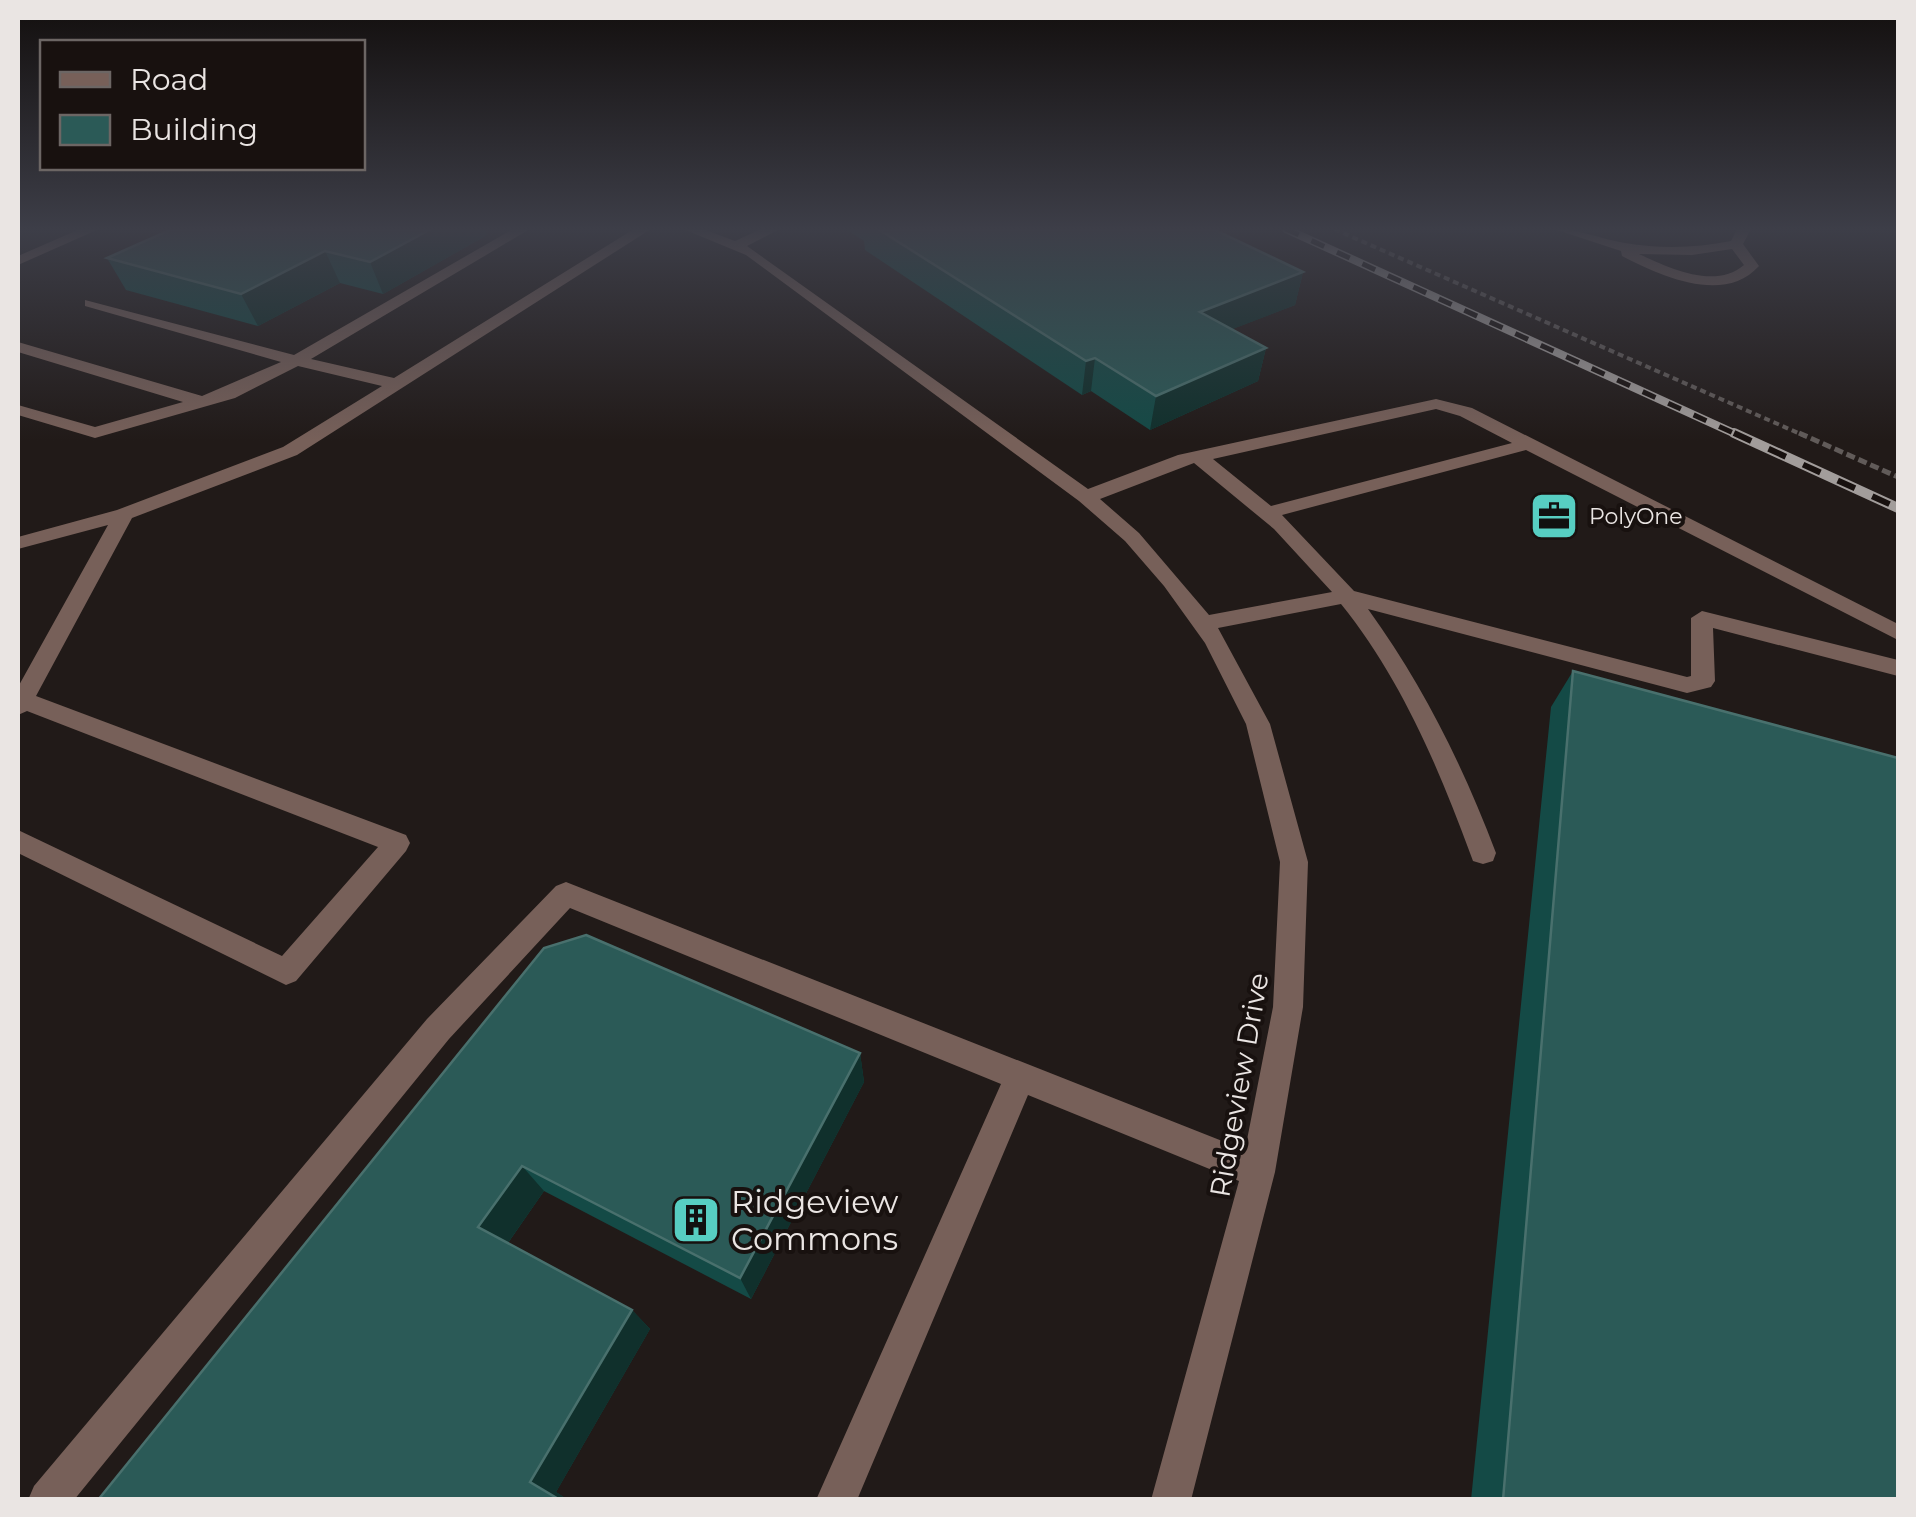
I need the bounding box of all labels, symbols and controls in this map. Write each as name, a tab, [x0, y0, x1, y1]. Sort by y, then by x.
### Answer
legend	[40, 40, 365, 170]
text: Road	[130, 61, 208, 98]
text: Building	[130, 111, 258, 148]
office icon: PolyOne	[1528, 490, 1580, 542]
place label: PolyOne	[1589, 503, 1683, 530]
street label: Ridgeview Drive	[1203, 970, 1275, 1200]
place label: Ridgeview Commons	[731, 1182, 898, 1258]
building icon: Ridgeview Commons	[670, 1194, 722, 1246]

